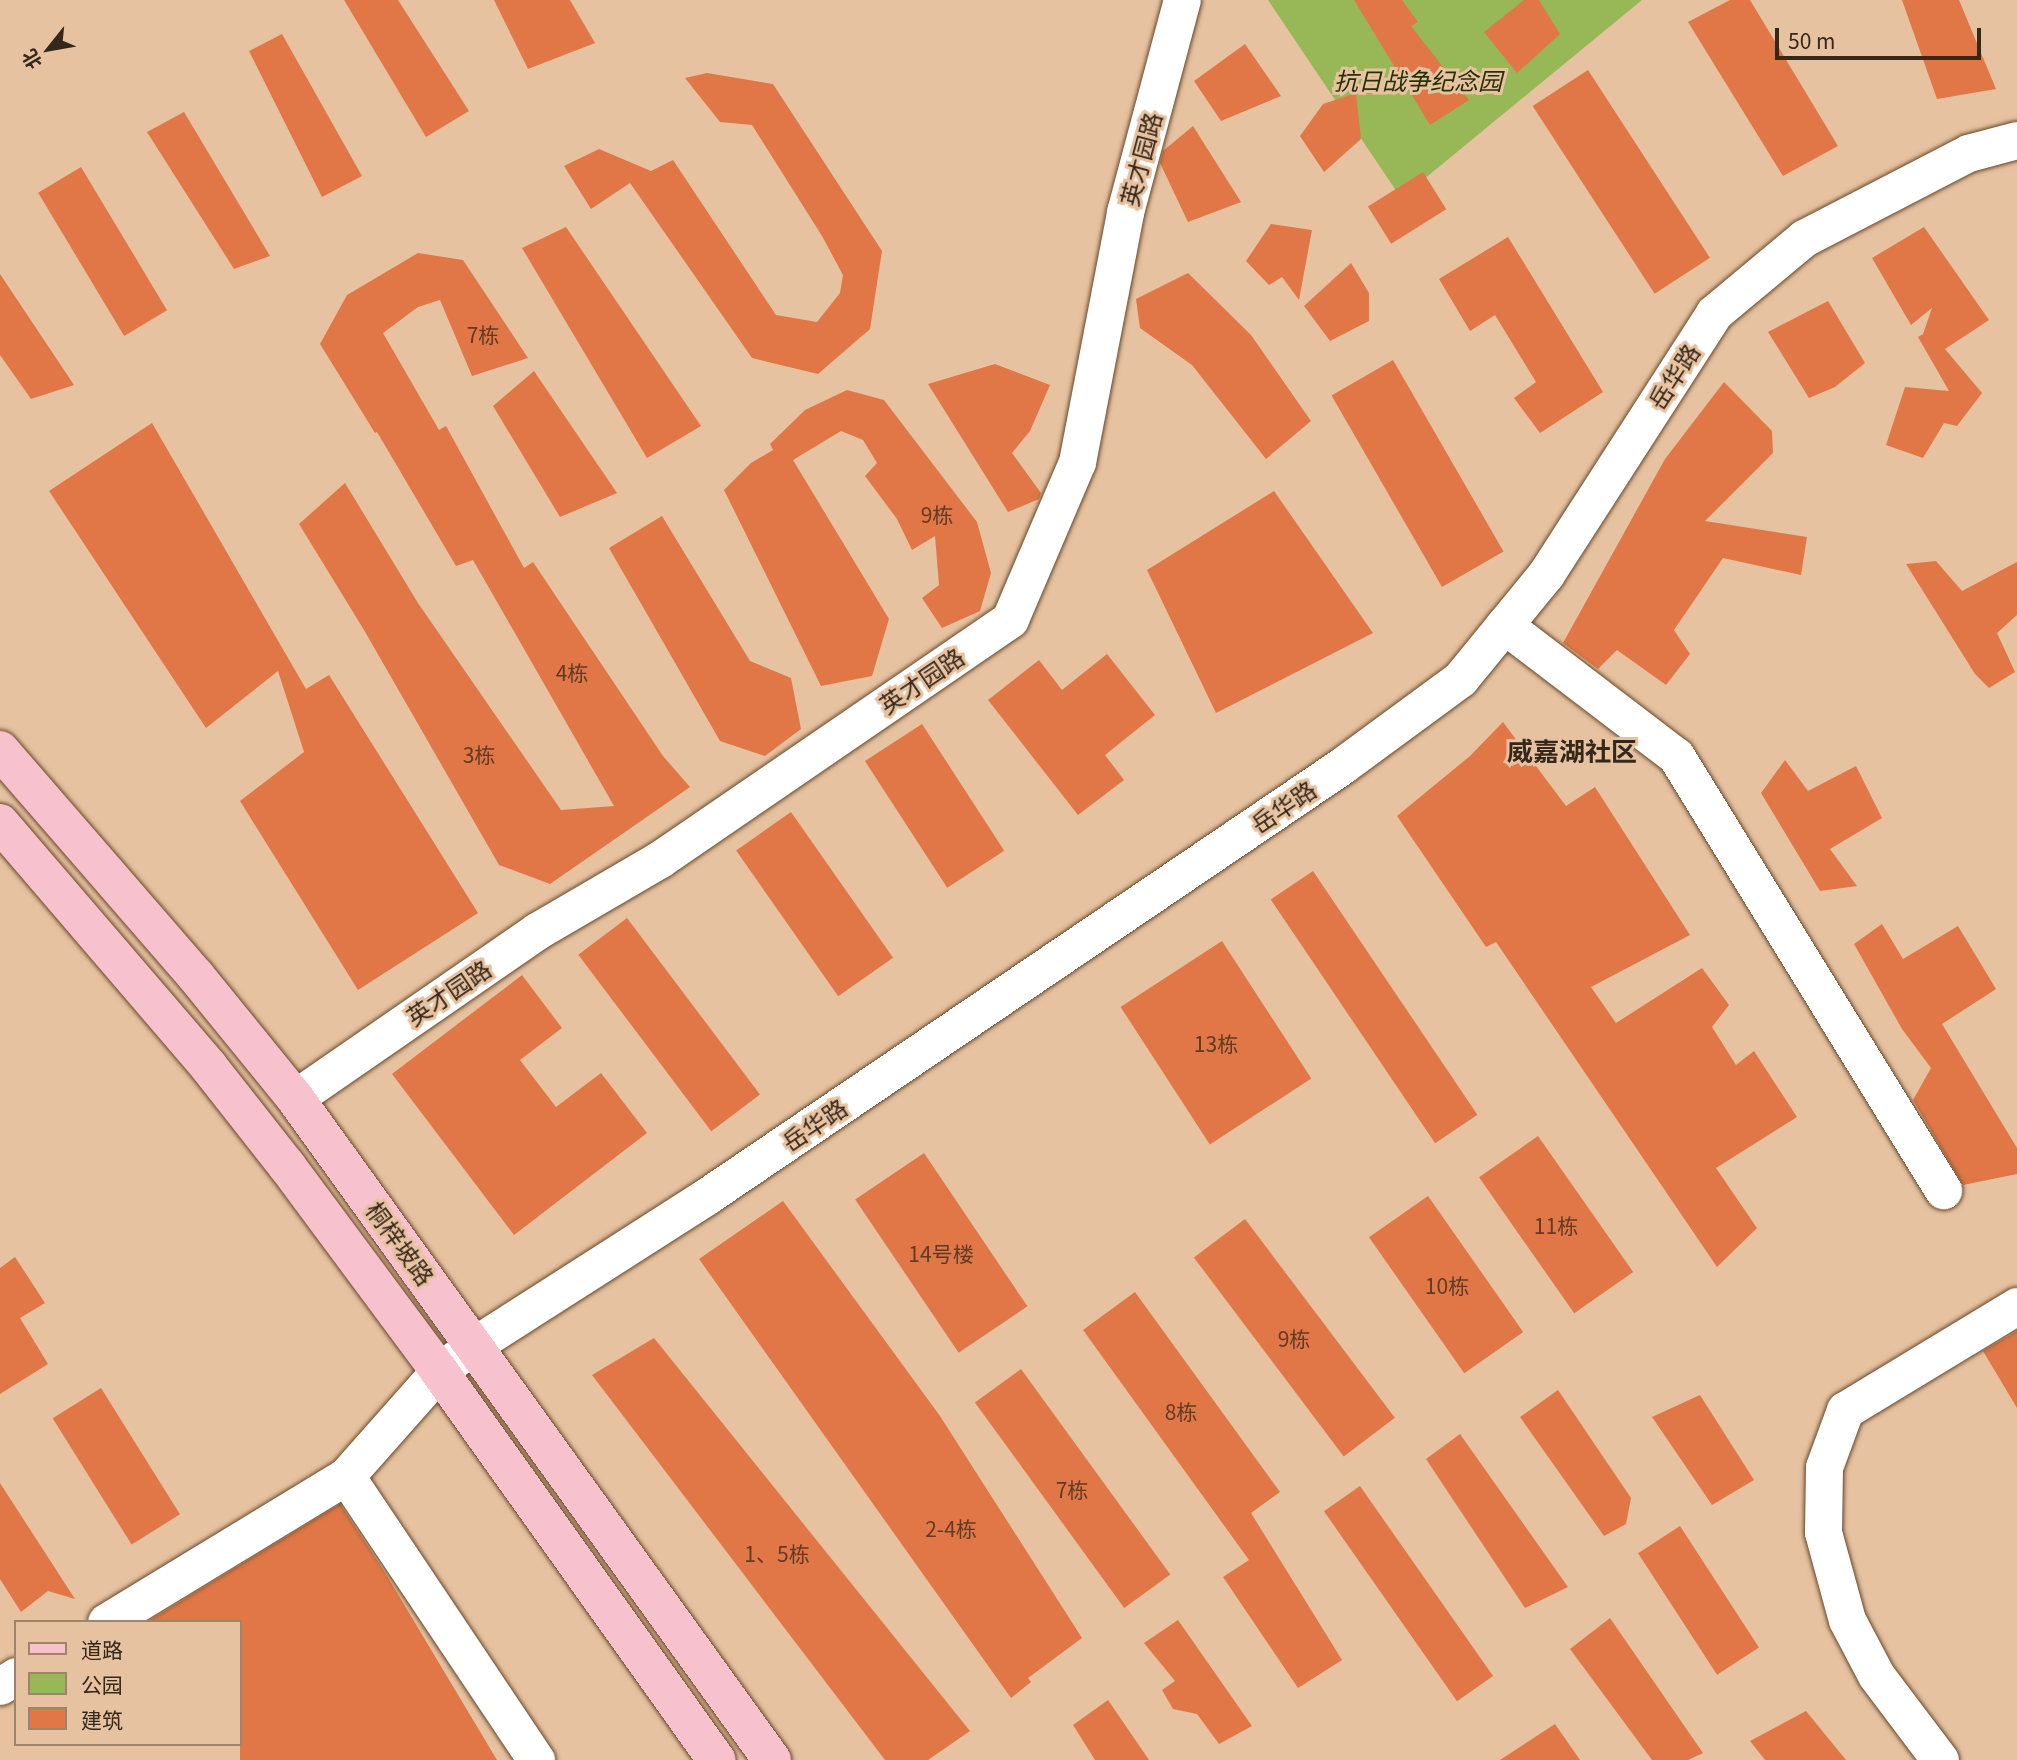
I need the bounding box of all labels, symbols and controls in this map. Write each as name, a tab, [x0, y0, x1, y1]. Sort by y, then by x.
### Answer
north arrow	[14, 14, 84, 84]
scale bar	[1779, 14, 1986, 58]
text: 50 m	[1788, 25, 1835, 55]
text: 北	[14, 45, 47, 75]
park label: 抗日战争纪念园	[1334, 66, 1502, 94]
street label: 英才园路	[1114, 109, 1166, 209]
house number: 7栋	[467, 321, 499, 347]
street label: 岳华路	[1641, 338, 1705, 414]
house number: 9栋	[921, 501, 953, 527]
street label: 英才园路	[873, 641, 969, 719]
house number: 4栋	[556, 659, 588, 685]
district label: 威嘉湖社区	[1507, 734, 1637, 766]
house number: 3栋	[463, 741, 495, 767]
street label: 岳华路	[1245, 774, 1321, 838]
street label: 英才园路	[400, 953, 496, 1031]
house number: 13栋	[1194, 1030, 1238, 1056]
street label: 岳华路	[776, 1092, 852, 1156]
street label: 桐梓坡路	[361, 1196, 441, 1290]
house number: 11栋	[1534, 1212, 1578, 1238]
house number: 14号楼	[908, 1240, 974, 1266]
house number: 10栋	[1425, 1272, 1469, 1298]
house number: 9栋	[1278, 1325, 1310, 1351]
house number: 8栋	[1165, 1398, 1197, 1424]
house number: 7栋	[1056, 1476, 1088, 1502]
house number: 2-4栋	[925, 1515, 977, 1541]
house number: 1、5栋	[744, 1540, 810, 1566]
legend	[14, 1620, 242, 1746]
text: 道路	[81, 1634, 123, 1664]
text: 公园	[81, 1669, 123, 1699]
text: 建筑	[81, 1704, 123, 1734]

